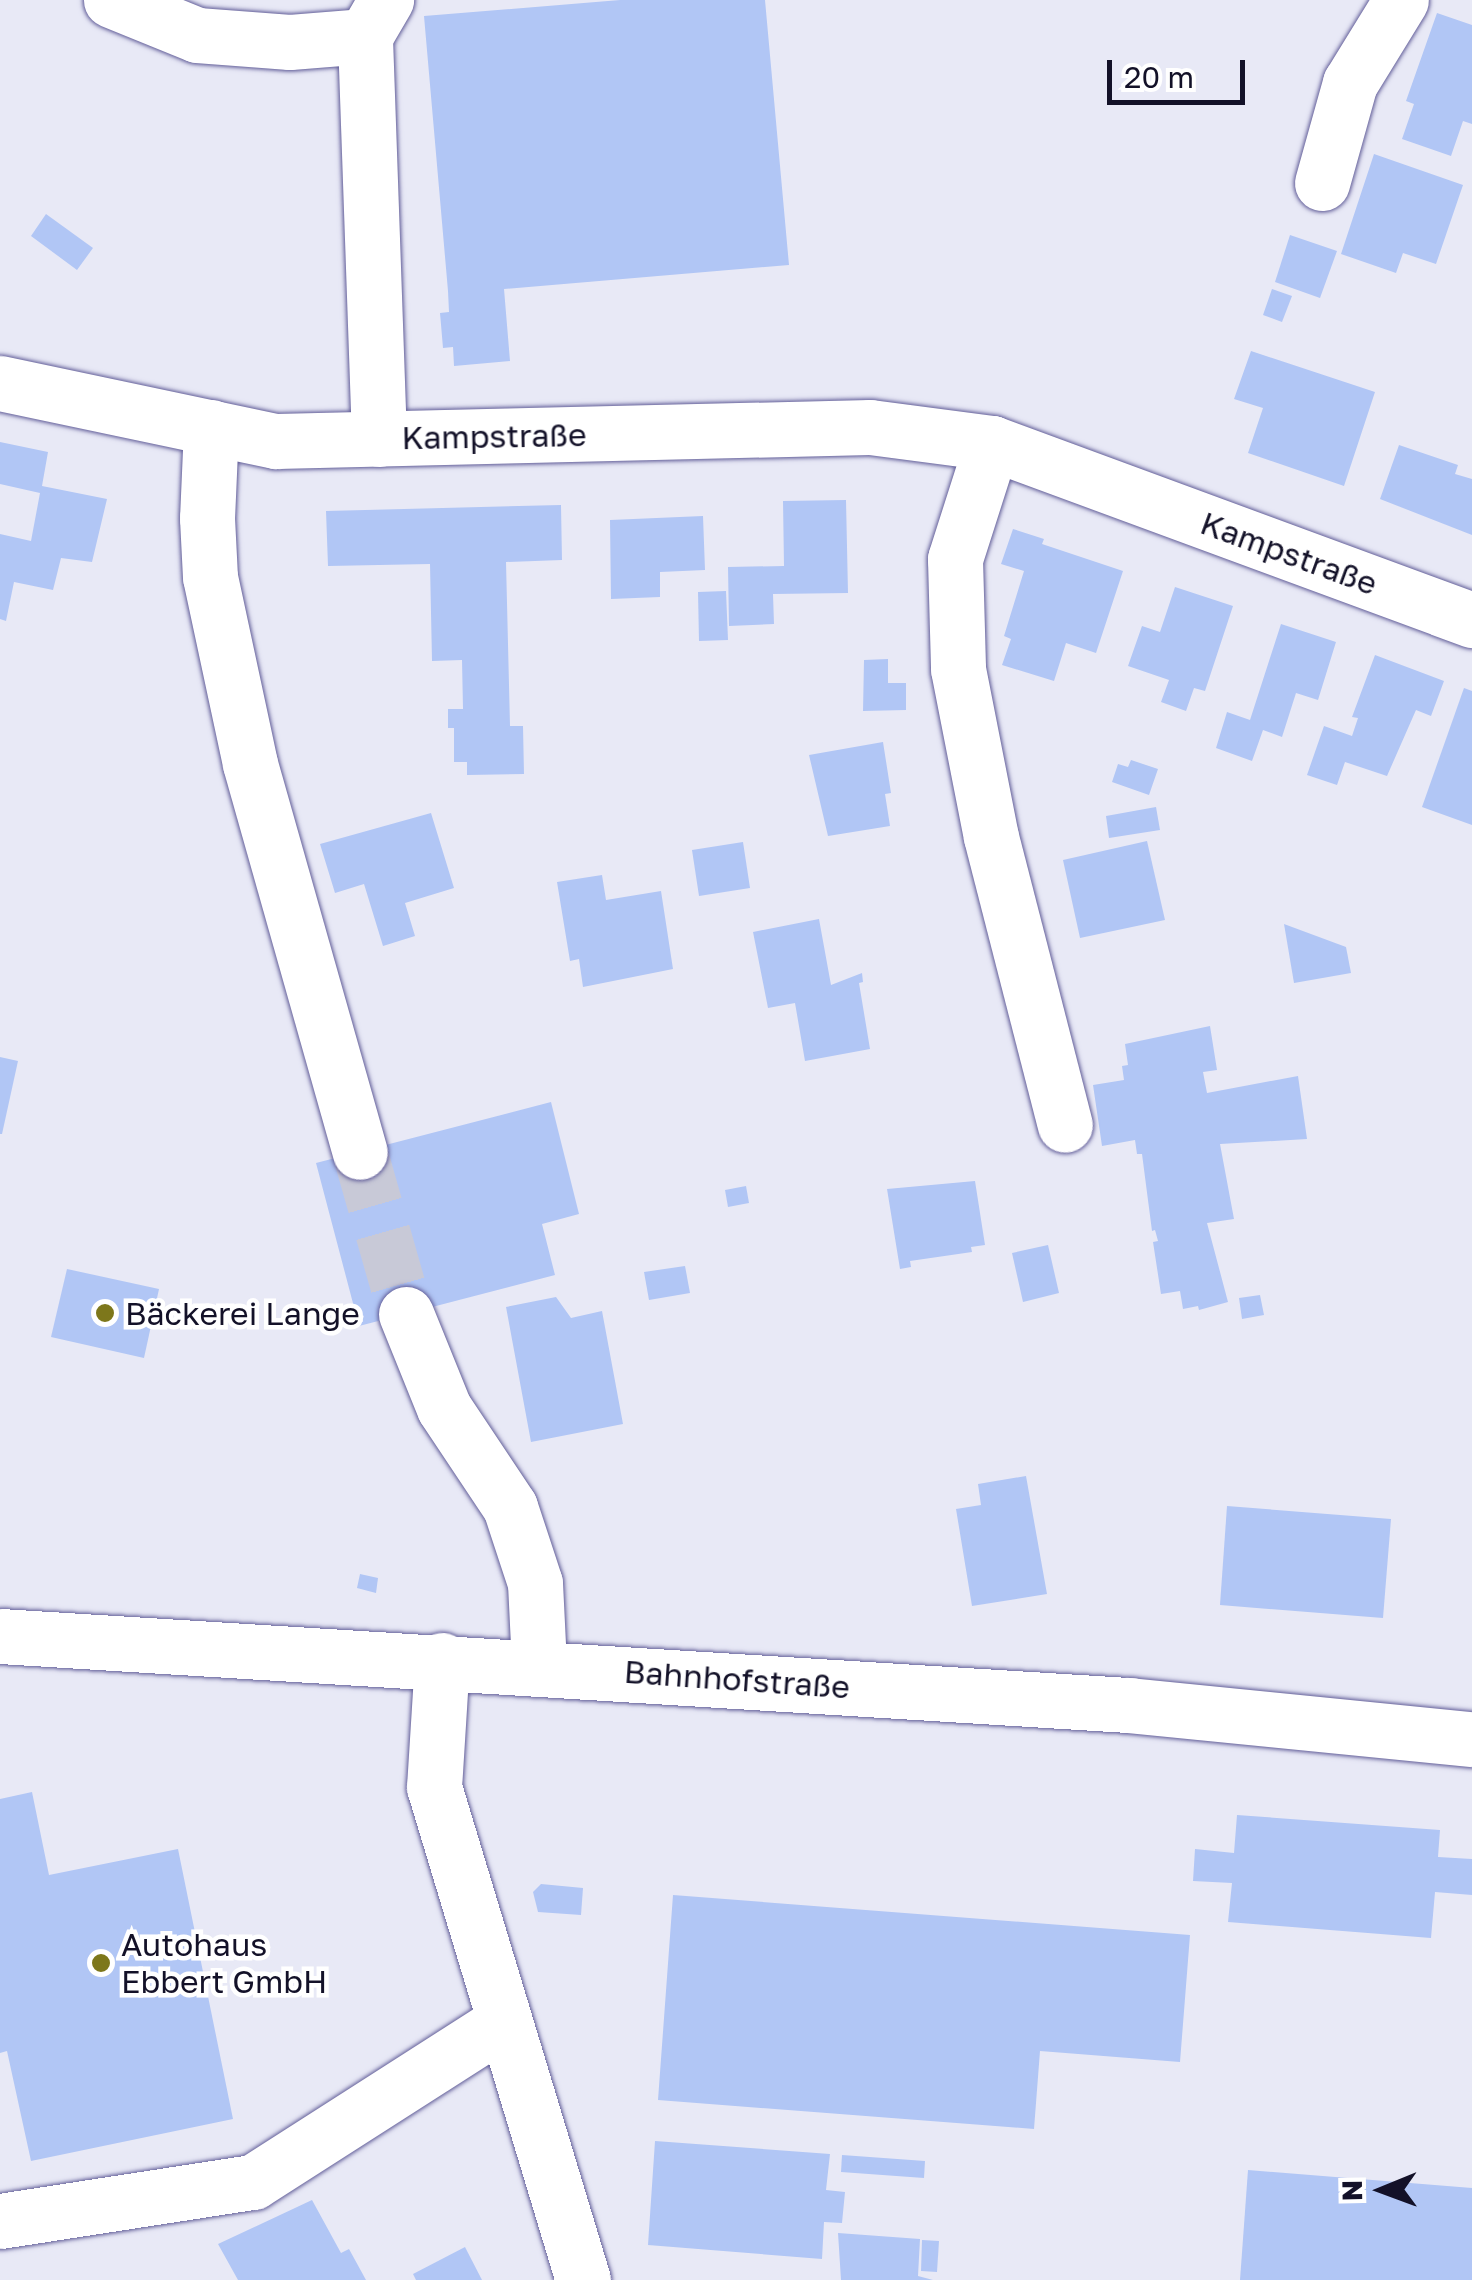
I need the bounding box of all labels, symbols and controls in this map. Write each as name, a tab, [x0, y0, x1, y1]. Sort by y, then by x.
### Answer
scale bar	[1112, 40, 1250, 102]
text: 20 m	[1124, 59, 1194, 95]
street label: Kampstraße	[401, 415, 587, 457]
street label: Kampstraße	[1196, 503, 1382, 603]
place label: Bäckerei Lange	[125, 1294, 360, 1332]
marker: Bäckerei Lange	[94, 1302, 116, 1324]
street label: Bahnhofstraße	[623, 1652, 851, 1706]
place label: Autohaus Ebbert GmbH	[121, 1926, 327, 2001]
marker: Autohaus Ebbert GmbH	[90, 1952, 112, 1974]
north arrow	[1332, 2140, 1432, 2240]
text: N	[1335, 2180, 1368, 2201]

